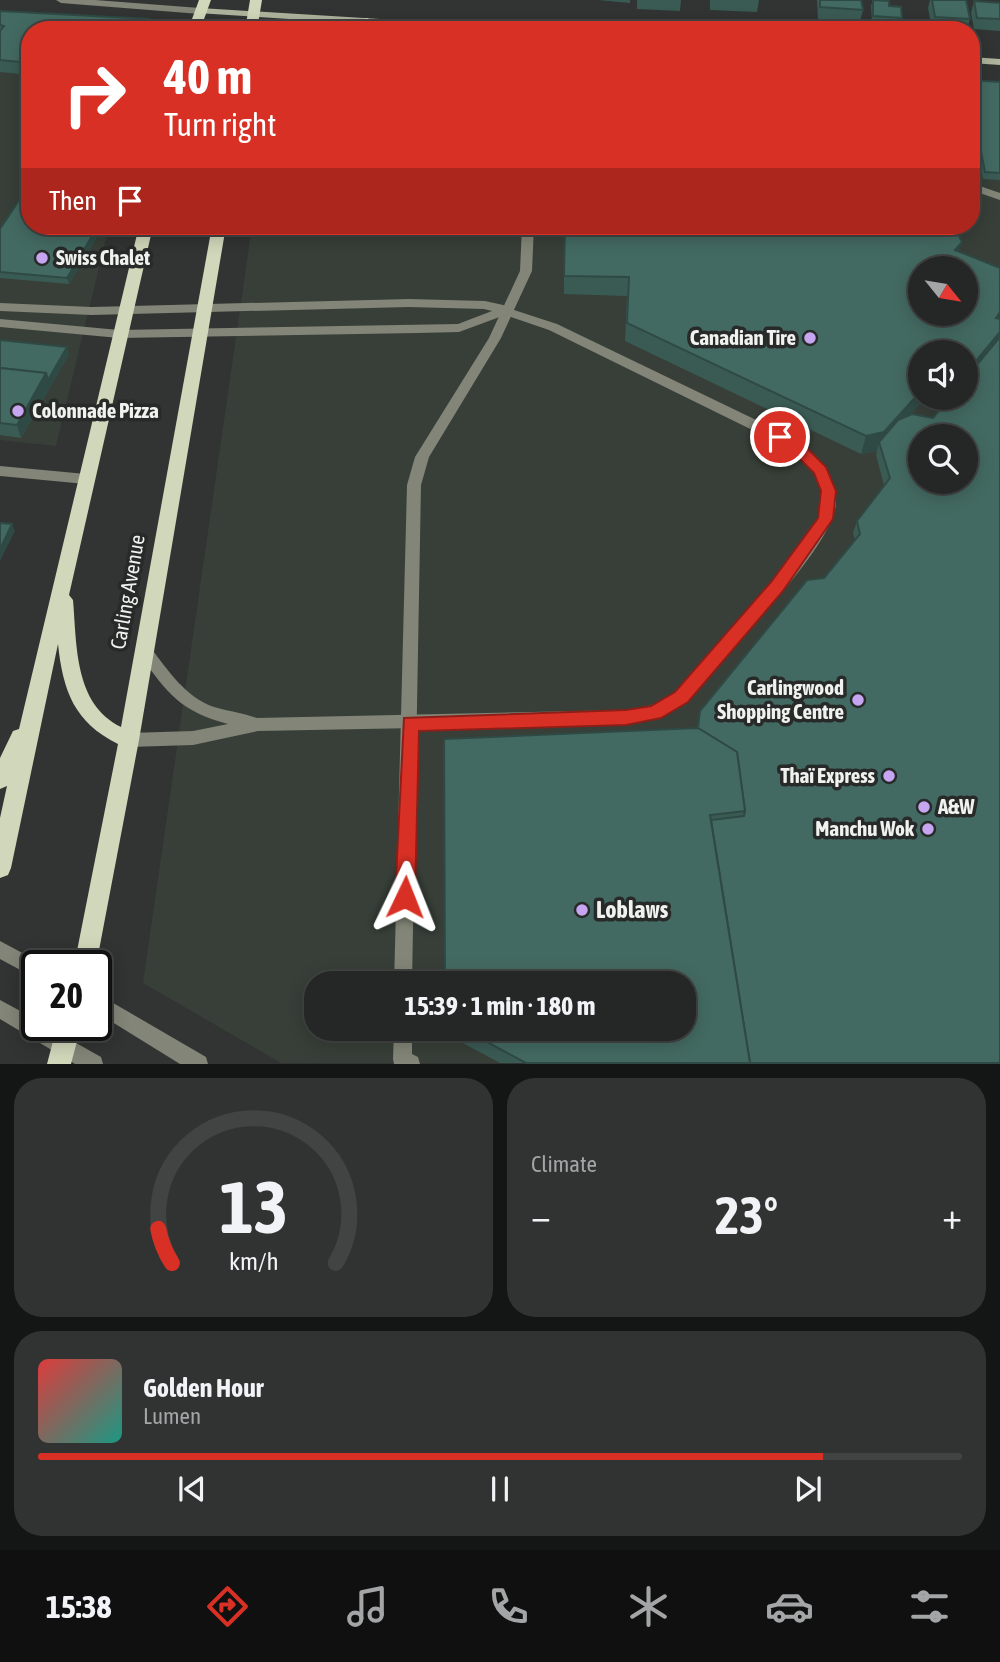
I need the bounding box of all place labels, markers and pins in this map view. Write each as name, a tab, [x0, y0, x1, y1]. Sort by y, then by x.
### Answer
place label: Swiss Chalet	[56, 245, 150, 269]
marker: Swiss Chalet	[34, 250, 50, 266]
place label: Canadian Tire	[690, 325, 796, 349]
marker: Canadian Tire	[802, 330, 818, 346]
place label: Colonnade Pizza	[32, 398, 159, 422]
marker: Colonnade Pizza	[10, 403, 26, 419]
pin	[750, 407, 810, 467]
place label: Carlingwood Shopping Centre	[717, 675, 844, 723]
marker: Carlingwood Shopping Centre	[850, 692, 866, 708]
place label: Thaï Express	[781, 763, 876, 787]
marker: Thaï Express	[881, 768, 897, 784]
place label: A&W	[937, 794, 975, 818]
marker: A&W	[916, 799, 932, 815]
place label: Manchu Wok	[815, 816, 915, 840]
marker: Manchu Wok	[920, 821, 936, 837]
place label: Loblaws	[596, 896, 669, 923]
marker: Loblaws	[574, 902, 590, 918]

